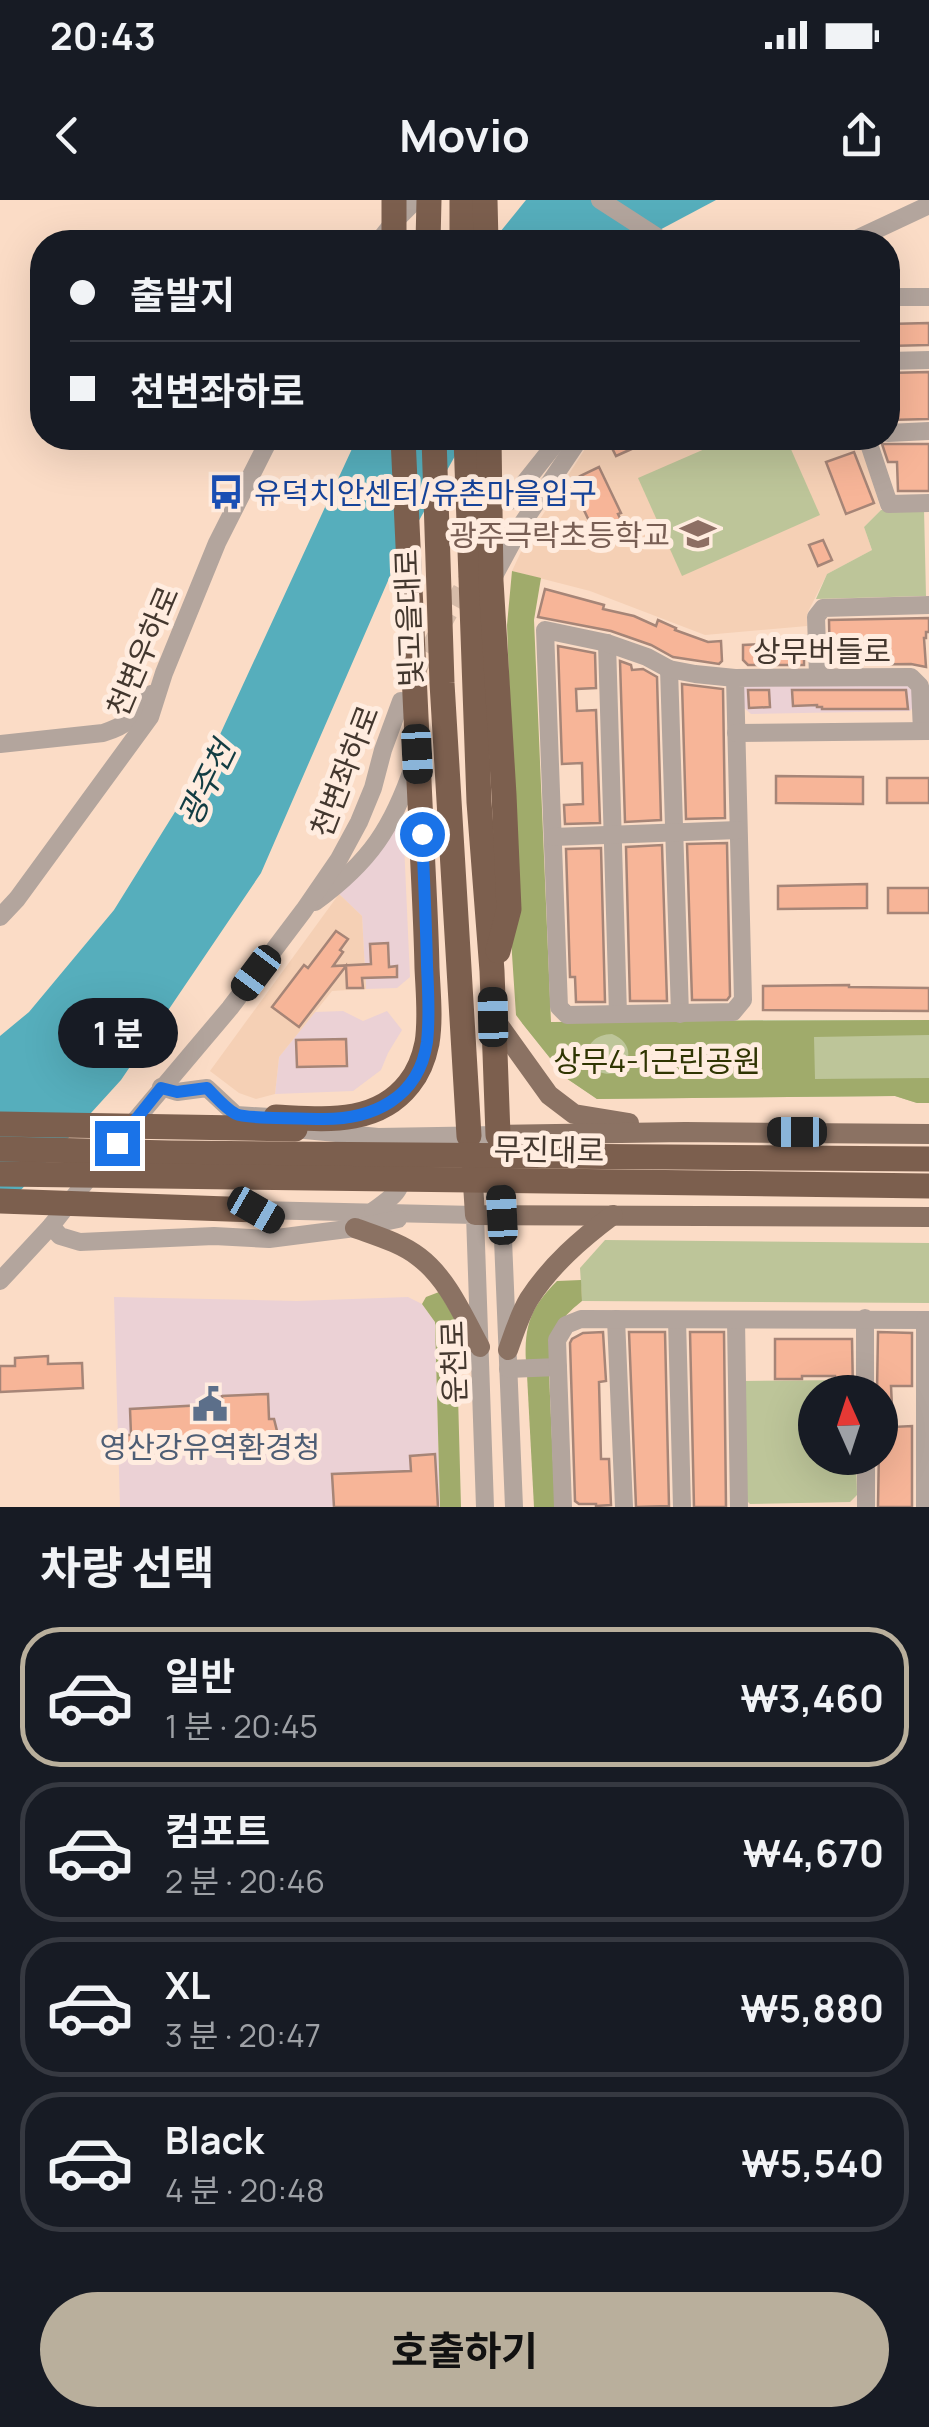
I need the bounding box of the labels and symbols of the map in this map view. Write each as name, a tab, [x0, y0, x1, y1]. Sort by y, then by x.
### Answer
place label: 유덕치안센터/유촌마을입구	[254, 472, 597, 513]
bus stop icon: 유덕치안센터/유촌마을입구	[207, 473, 245, 511]
place label: 광주극락초등학교	[449, 514, 670, 555]
school or university icon: 광주극락초등학교	[679, 515, 717, 553]
street label: 빛고을대로	[385, 548, 431, 688]
street label: 천변우하로	[96, 579, 188, 723]
street label: 상무버들로	[753, 630, 891, 671]
street label: 천변좌하로	[300, 699, 388, 843]
car	[400, 723, 434, 785]
water label: 광주천	[167, 730, 247, 832]
route start	[400, 812, 445, 857]
car	[226, 940, 286, 1006]
car	[477, 987, 509, 1047]
callout: 1 분	[57, 998, 177, 1068]
park label: 상무4-1근린공원	[553, 1040, 761, 1081]
car	[767, 1117, 827, 1147]
route end	[95, 1121, 140, 1166]
street label: 무진대로	[493, 1128, 605, 1170]
car	[223, 1182, 289, 1238]
car	[485, 1184, 519, 1246]
street label: 운천로	[431, 1320, 475, 1404]
north arrow	[798, 1375, 898, 1475]
public building icon: 영산강유역환경청	[191, 1385, 229, 1423]
place label: 영산강유역환경청	[100, 1426, 320, 1467]

